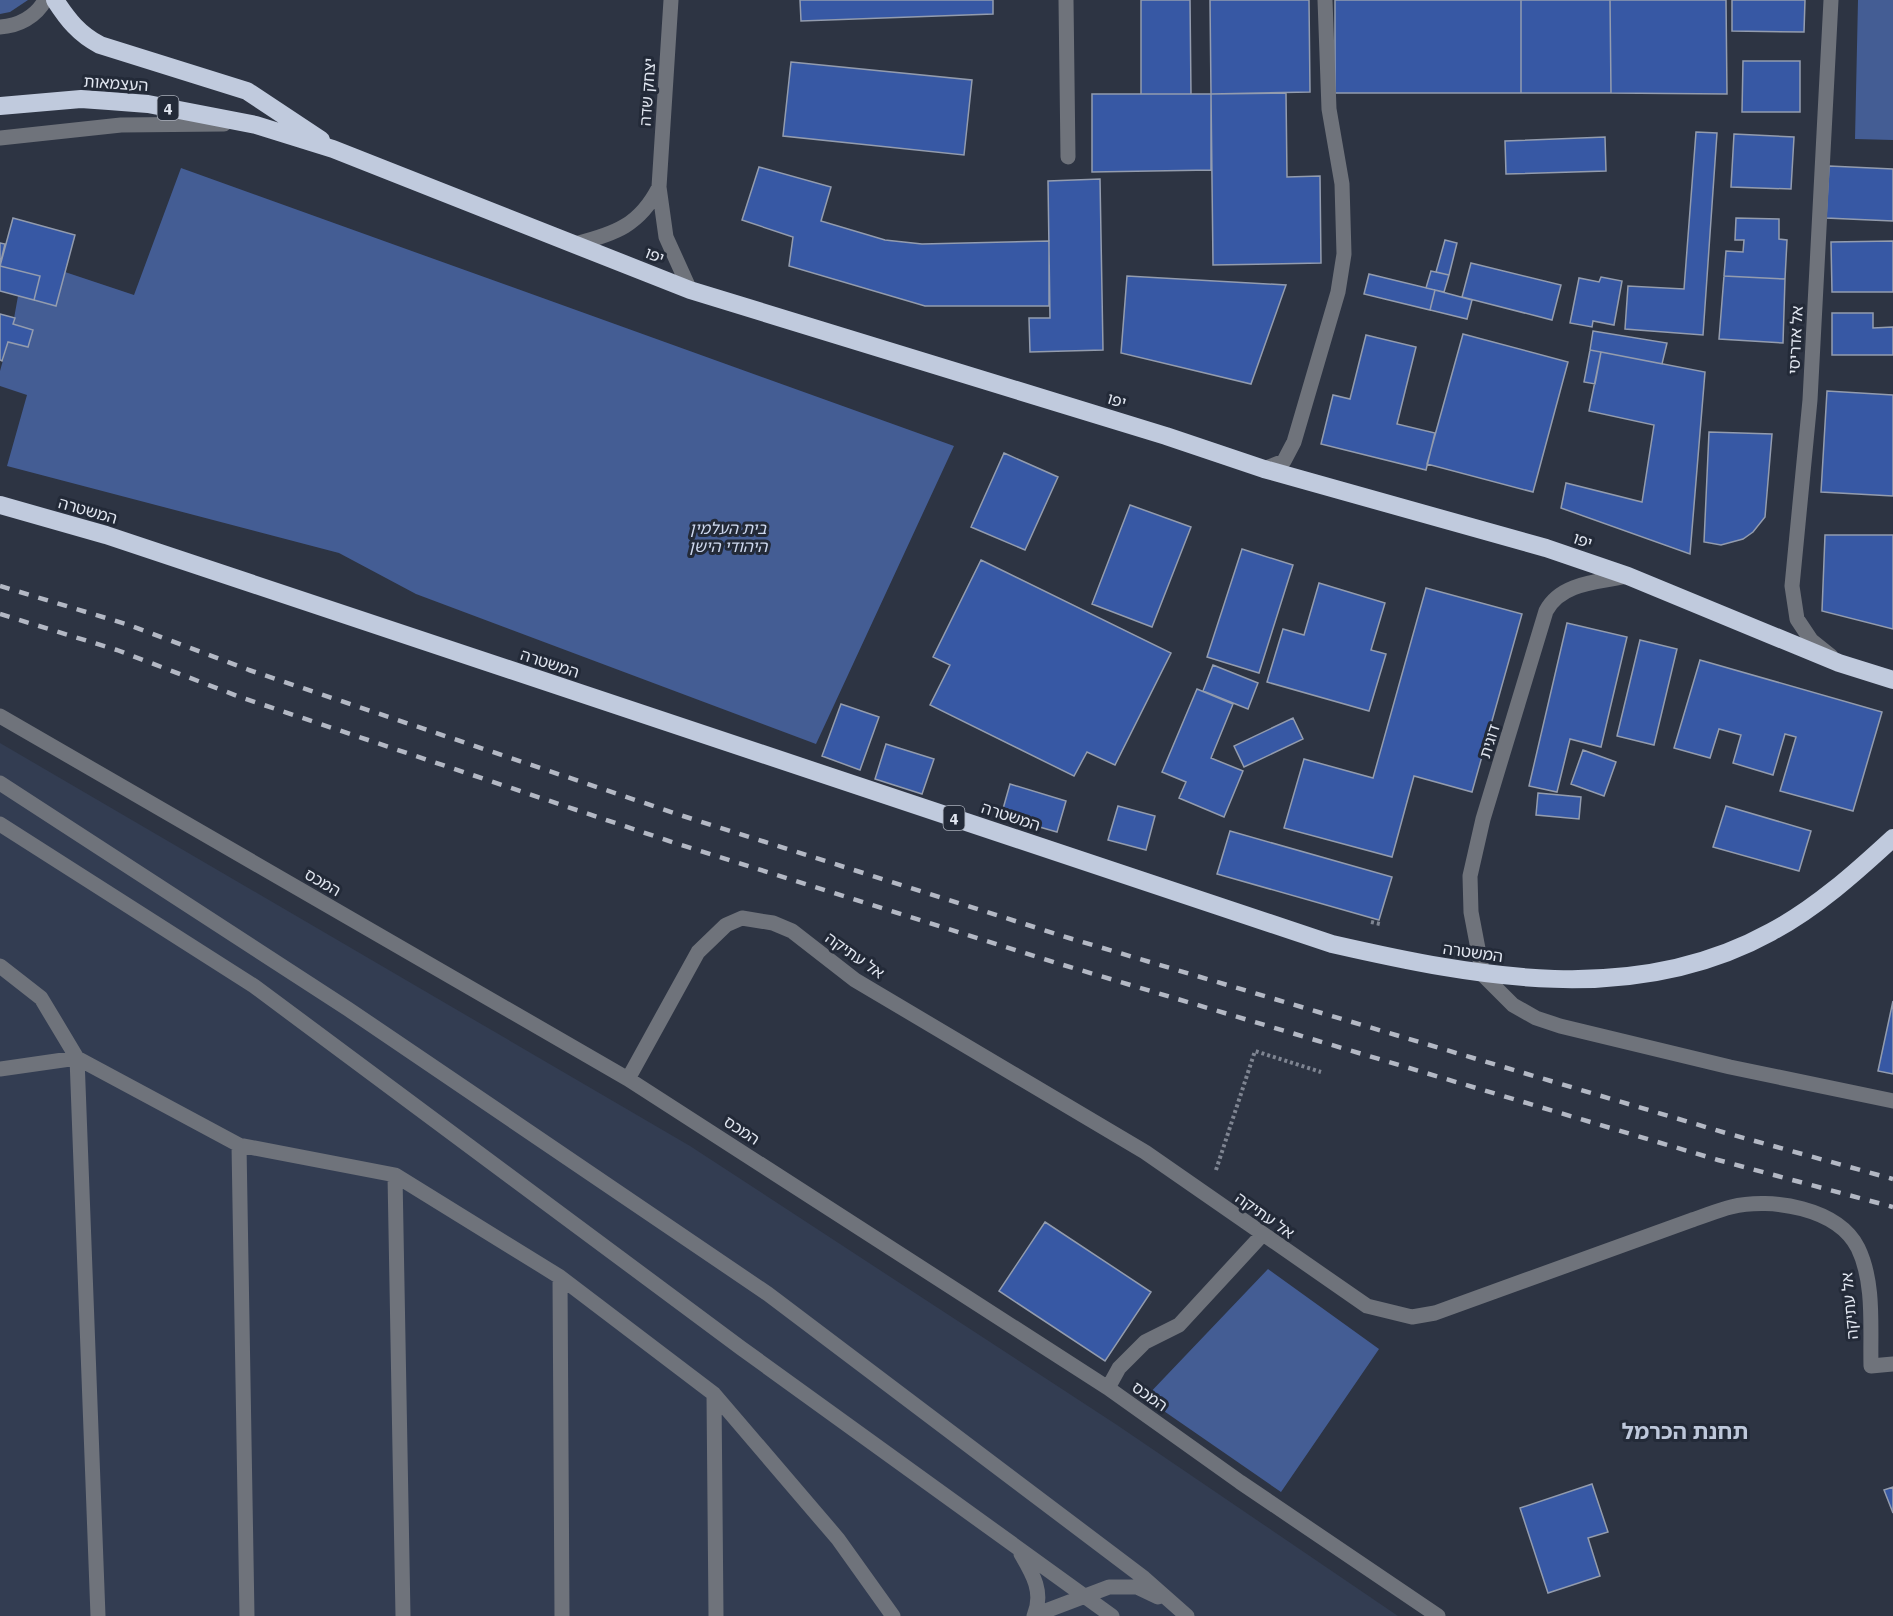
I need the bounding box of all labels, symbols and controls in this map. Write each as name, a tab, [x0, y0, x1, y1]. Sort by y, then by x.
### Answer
street label: יצחק שדה	[636, 57, 659, 127]
street label: העצמאות	[83, 72, 149, 95]
road number: 4	[158, 96, 178, 120]
street label: יפו	[643, 243, 667, 268]
street label: אל אדריסי	[1784, 305, 1807, 375]
street label: יפו	[1105, 389, 1129, 412]
street label: המשטרה	[56, 493, 120, 528]
park label: בית העלמין היהודי הישן	[689, 519, 768, 556]
street label: יפו	[1571, 528, 1595, 553]
street label: המשטרה	[518, 645, 582, 682]
street label: דוגית	[1475, 722, 1504, 760]
street label: המשטרה	[979, 798, 1043, 835]
road number: 4	[944, 806, 964, 830]
street label: המכס	[301, 865, 344, 900]
street label: אל עתיקה	[822, 928, 888, 983]
street label: המשטרה	[1442, 939, 1504, 966]
street label: המכס	[720, 1112, 763, 1149]
street label: אל עתיקה	[1232, 1188, 1298, 1243]
street label: אל עתיקה	[1837, 1272, 1862, 1340]
street label: המכס	[1128, 1378, 1171, 1415]
district label: תחנת הכרמל	[1622, 1419, 1748, 1444]

